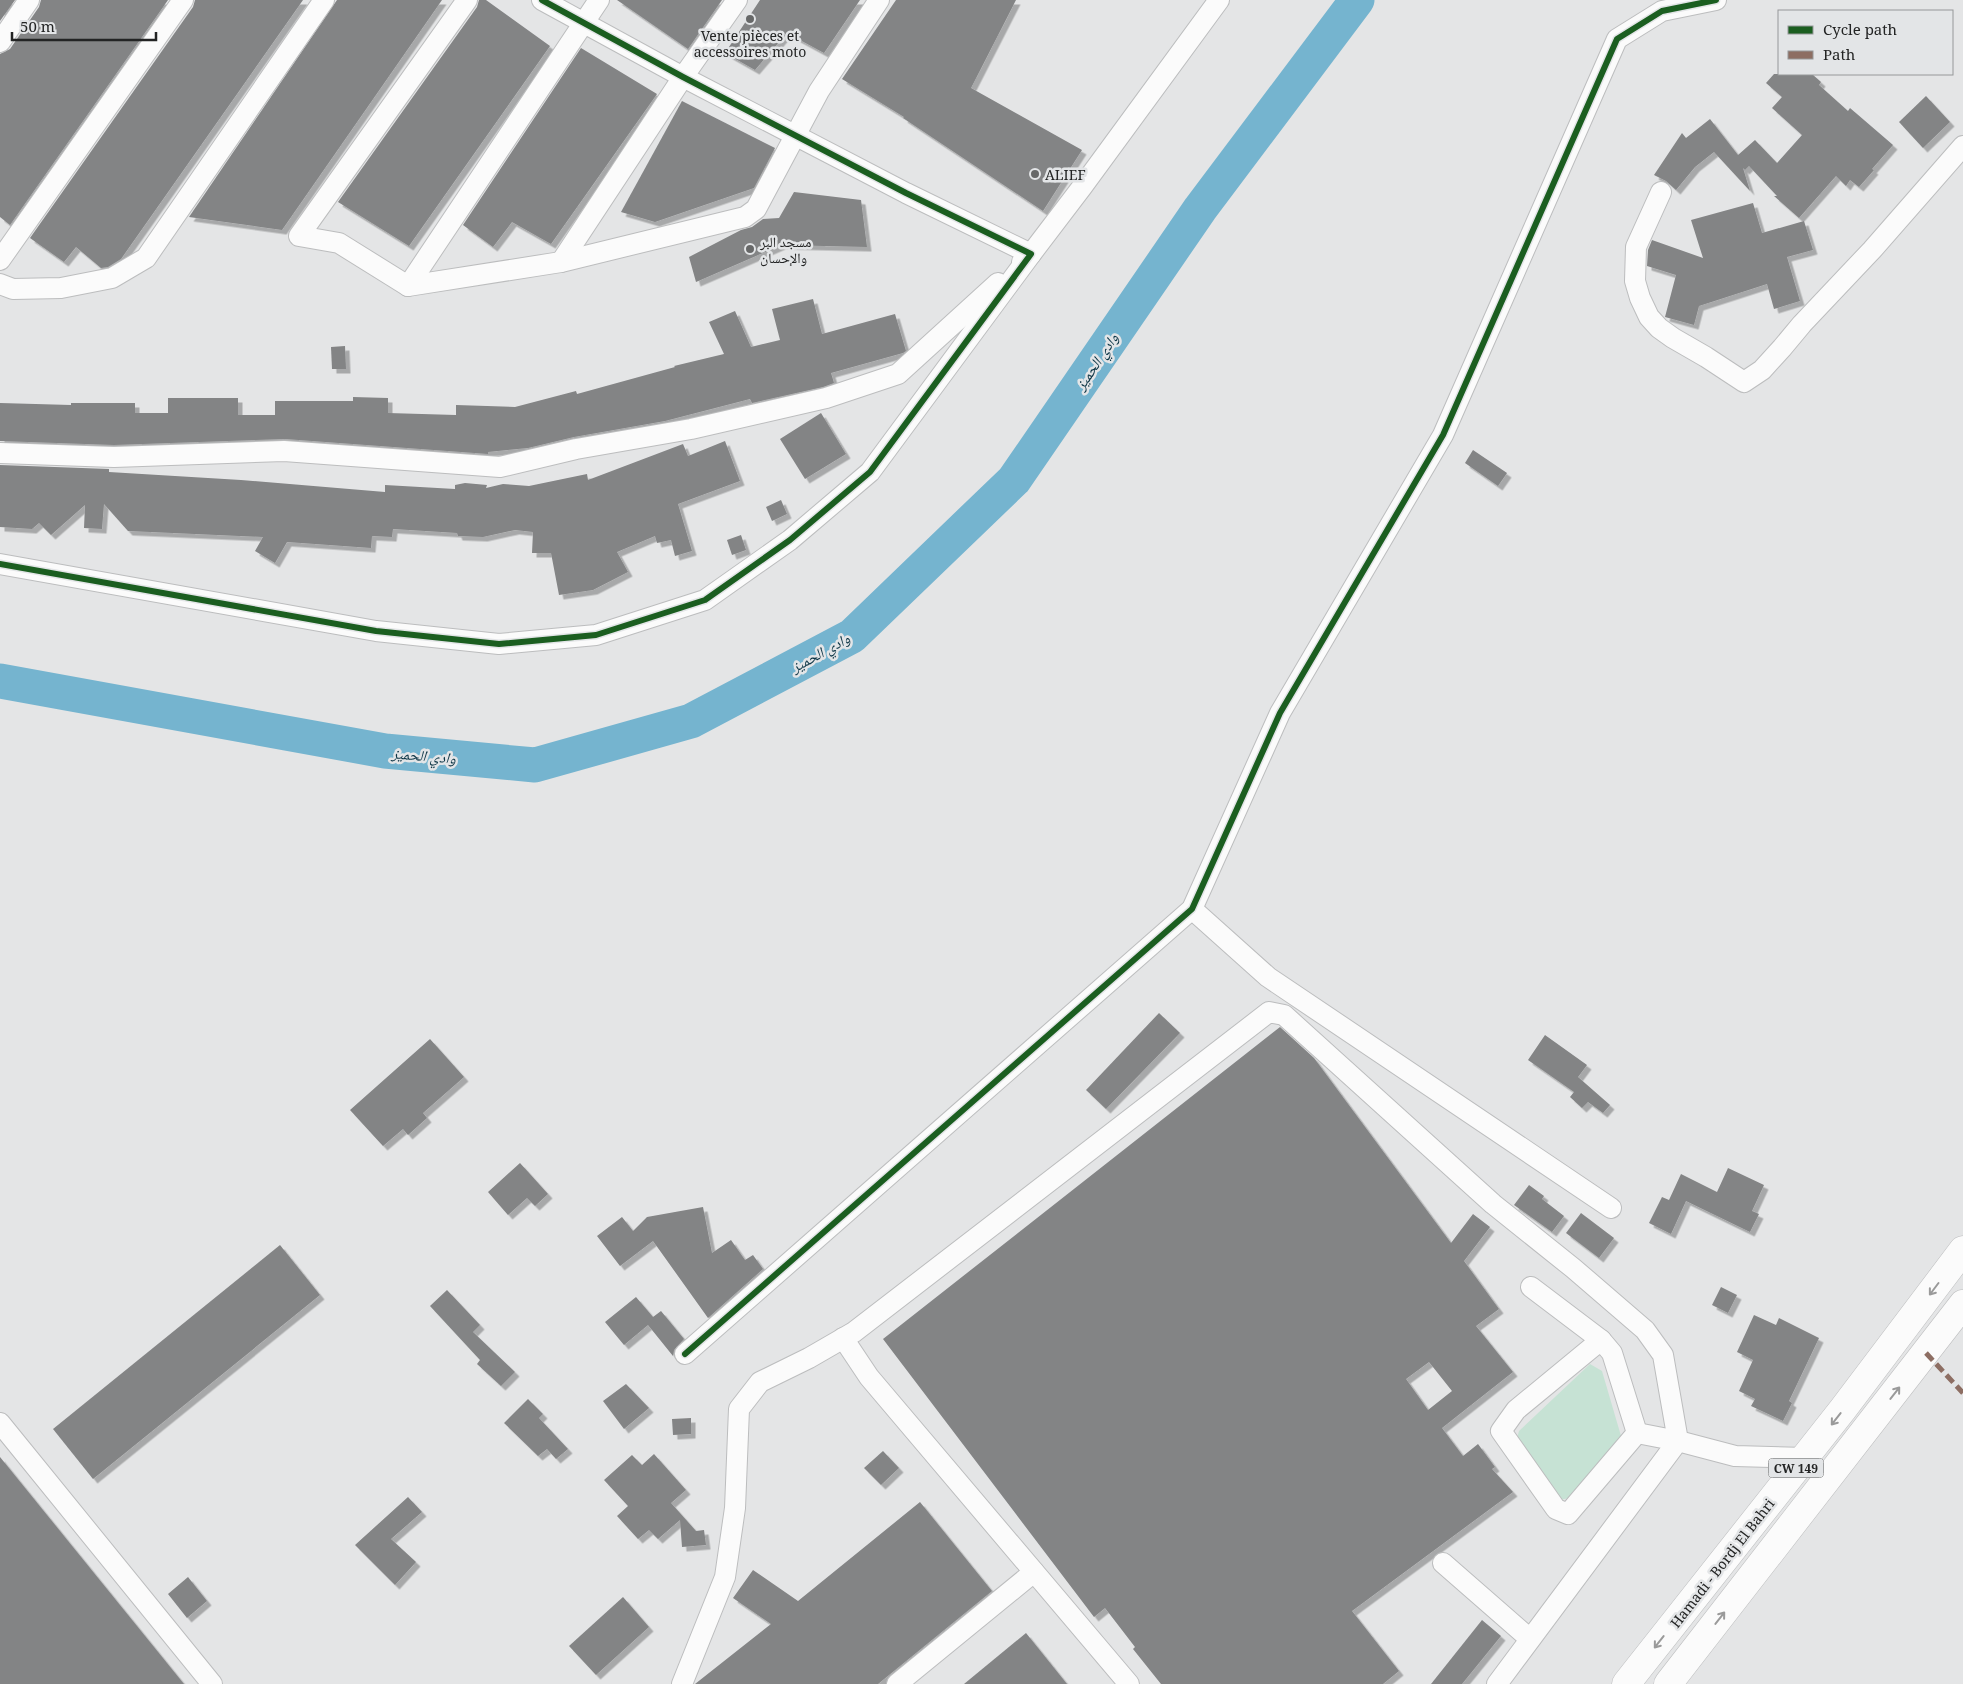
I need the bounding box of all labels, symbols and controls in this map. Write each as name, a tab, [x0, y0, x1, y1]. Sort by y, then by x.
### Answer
scale bar	[12, 10, 156, 42]
legend	[1778, 10, 1953, 75]
marker: Vente pièces et accessoires moto	[744, 13, 756, 25]
text: 50 m	[20, 16, 55, 36]
text: Cycle path	[1823, 19, 1898, 39]
place label: Vente pièces et accessoires moto	[694, 26, 806, 61]
text: Path	[1823, 44, 1856, 64]
place label: ALIEF	[1045, 165, 1086, 184]
marker: ALIEF	[1029, 168, 1041, 180]
place label: مسجد البر والإحسان	[759, 232, 811, 267]
marker: مسجد البر والإحسان	[744, 243, 756, 255]
water label: وادي الحميز	[1069, 329, 1125, 396]
water label: وادي الحميز	[786, 628, 854, 679]
water label: وادي الحميز	[390, 742, 457, 771]
one-way arrow	[1928, 1282, 1939, 1295]
one-way arrow	[1890, 1386, 1900, 1400]
one-way arrow	[1830, 1412, 1841, 1425]
road number: CW 149	[1768, 1459, 1824, 1478]
street label: Hamadi - Bordj El Bahri	[1666, 1494, 1779, 1631]
one-way arrow	[1714, 1612, 1725, 1625]
one-way arrow	[1653, 1635, 1664, 1648]

